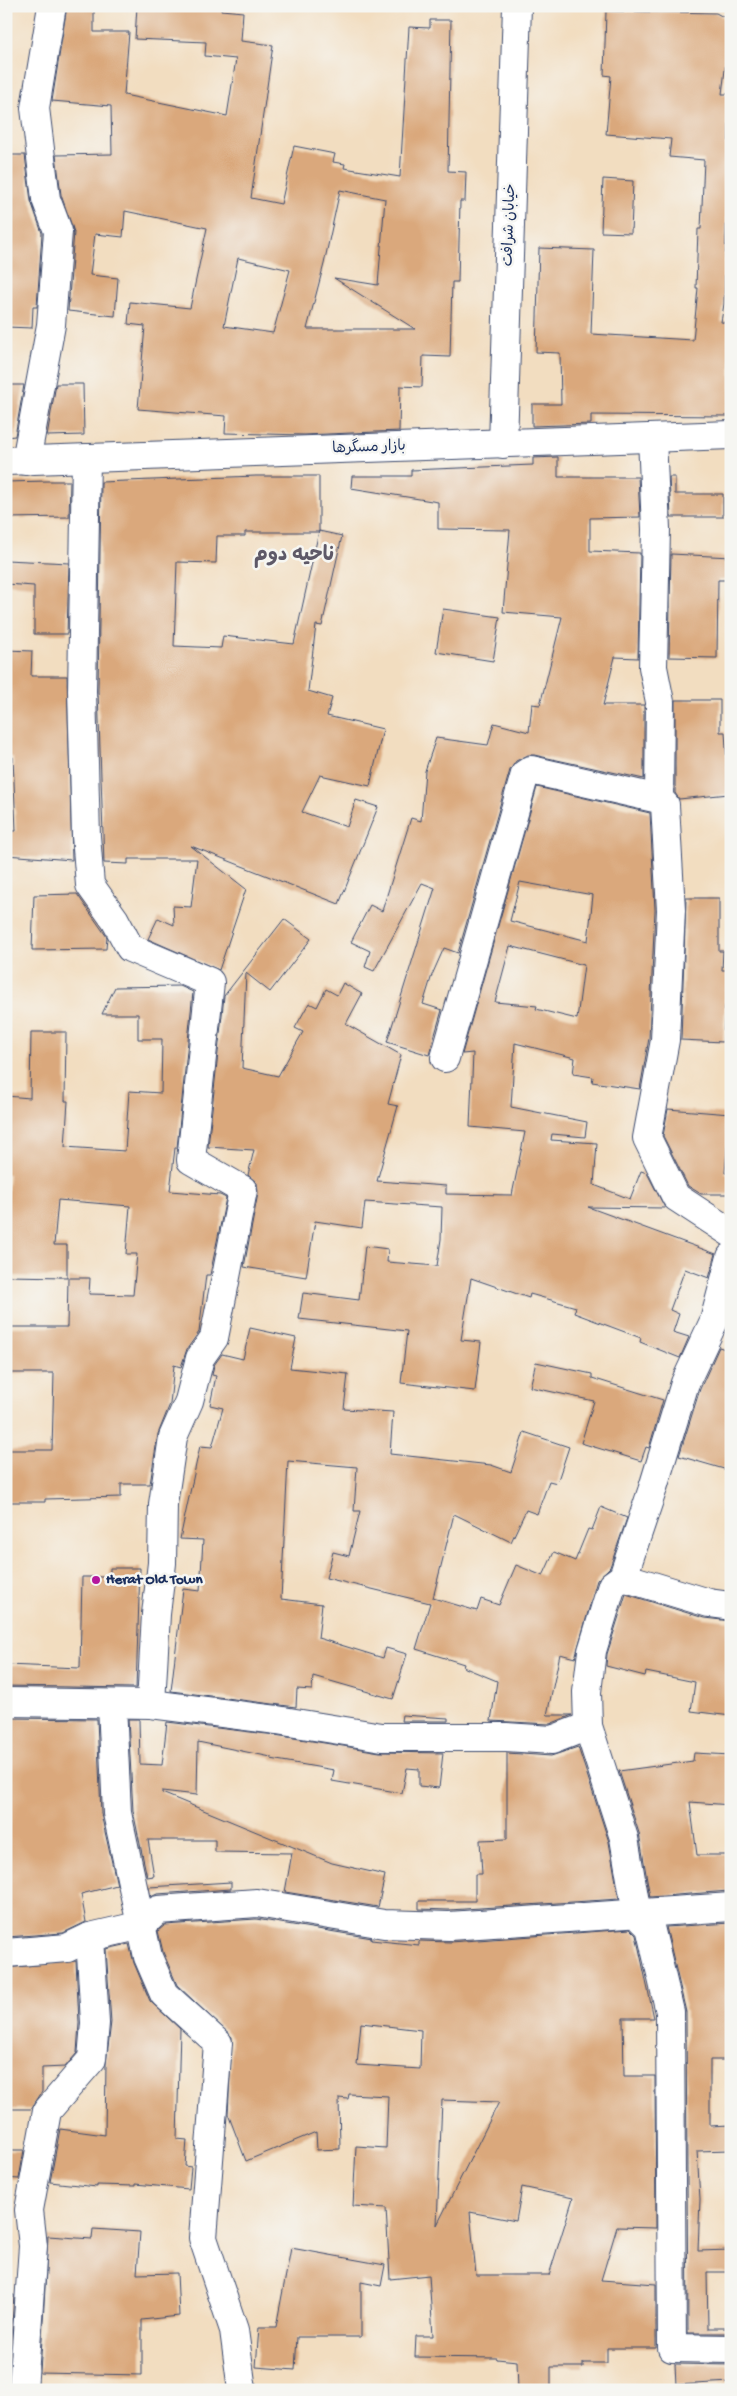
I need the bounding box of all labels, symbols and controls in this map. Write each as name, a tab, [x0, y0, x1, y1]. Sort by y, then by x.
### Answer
street label: خیابان شرافت	[500, 183, 520, 267]
street label: بازار مسگرها	[332, 436, 406, 458]
district label: ناحیه دوم	[254, 544, 334, 568]
place label: Herat Old Town	[106, 1571, 203, 1589]
marker: Herat Old Town	[90, 1574, 102, 1586]

